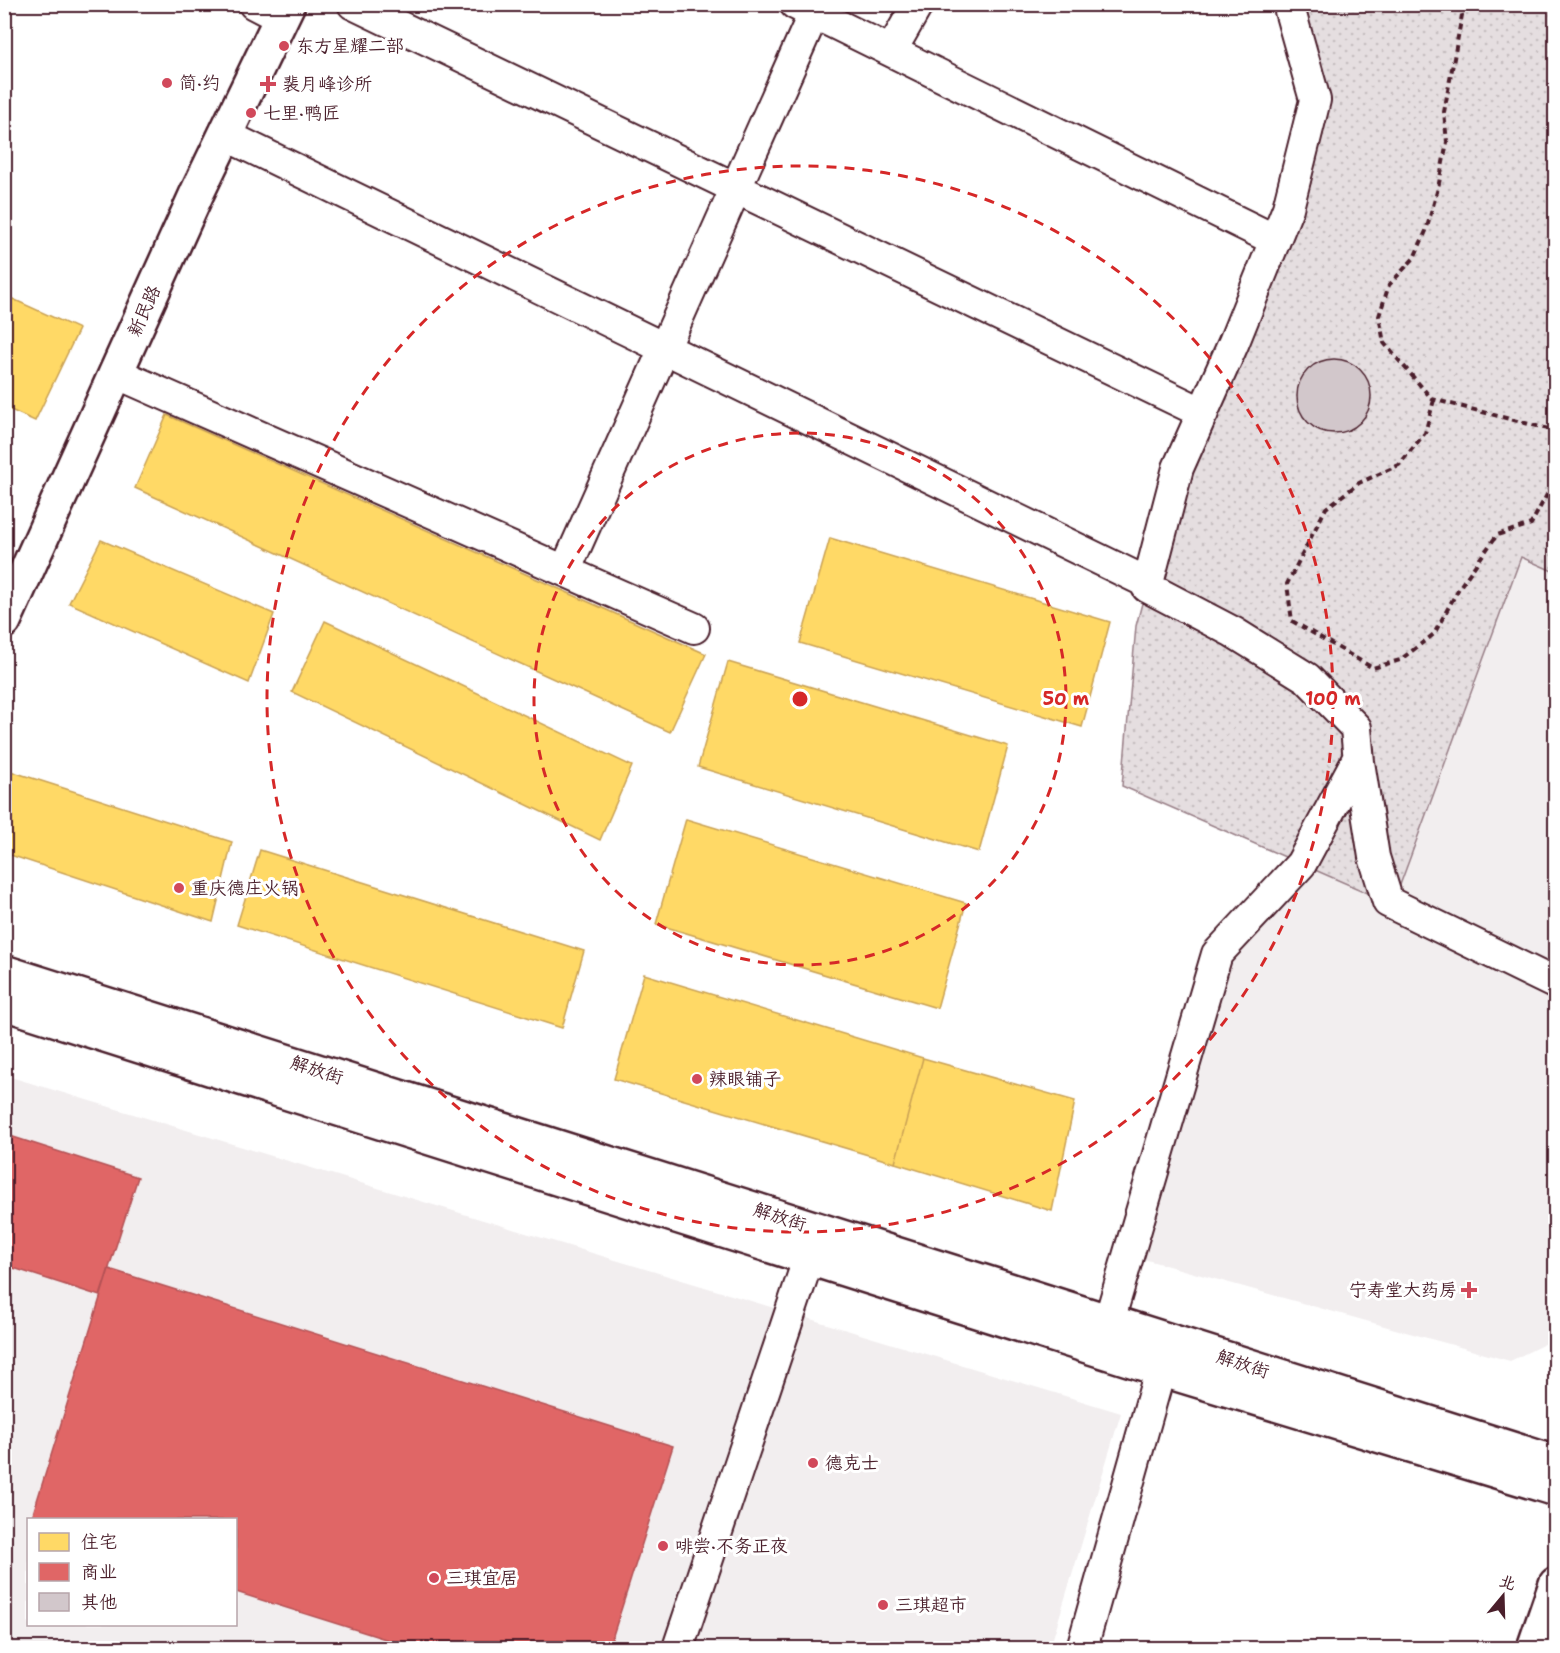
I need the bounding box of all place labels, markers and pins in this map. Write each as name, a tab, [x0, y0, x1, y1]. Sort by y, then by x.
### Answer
place label: 东方星耀二部	[296, 34, 404, 58]
marker: 东方星耀二部	[277, 39, 291, 53]
place label: 简·约	[179, 71, 220, 95]
place label: 裴月峰诊所	[282, 72, 372, 96]
marker: 裴月峰诊所	[259, 75, 277, 93]
marker: 简·约	[160, 76, 174, 90]
place label: 七里·鸭匠	[263, 101, 340, 125]
marker: 七里·鸭匠	[244, 106, 258, 120]
centre of rings	[790, 689, 810, 709]
place label: 重庆德庄火锅	[191, 876, 299, 900]
marker: 重庆德庄火锅	[172, 881, 186, 895]
place label: 辣眼铺子	[709, 1067, 781, 1091]
marker: 辣眼铺子	[690, 1072, 704, 1086]
place label: 宁寿堂大药房	[1349, 1278, 1457, 1302]
marker: 宁寿堂大药房	[1462, 1283, 1476, 1297]
place label: 德克士	[825, 1451, 879, 1475]
marker: 德克士	[806, 1456, 820, 1470]
place label: 啡尝·不务正夜	[675, 1534, 788, 1558]
marker: 啡尝·不务正夜	[656, 1539, 670, 1553]
place label: 三琪宜居	[446, 1566, 518, 1590]
marker: 三琪宜居	[427, 1571, 441, 1585]
place label: 三琪超市	[895, 1593, 967, 1617]
marker: 三琪超市	[876, 1598, 890, 1612]

